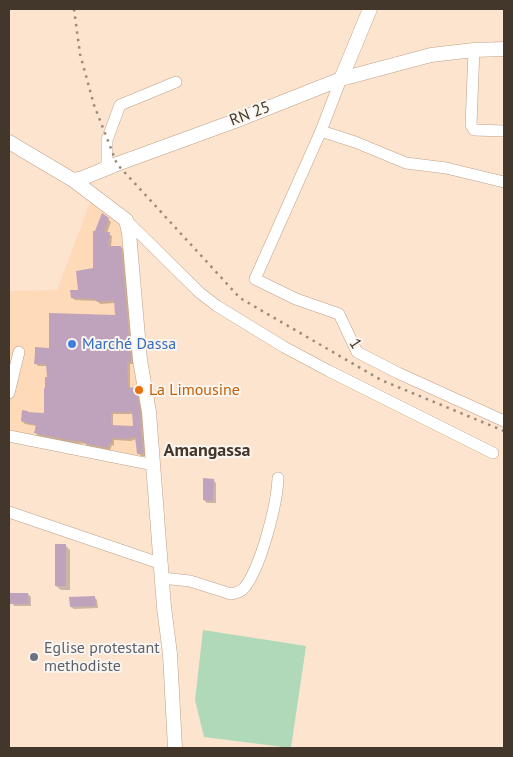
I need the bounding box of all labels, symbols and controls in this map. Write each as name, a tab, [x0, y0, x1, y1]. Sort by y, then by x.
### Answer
street label: RN 25	[227, 98, 273, 130]
place label: Marché Dassa	[82, 334, 176, 354]
street label: 1	[345, 335, 365, 353]
marker: Marché Dassa	[66, 338, 78, 350]
place label: La Limousine	[149, 380, 240, 400]
marker: La Limousine	[133, 384, 145, 396]
district label: Amangassa	[164, 440, 250, 462]
place label: Eglise protestant methodiste	[44, 638, 160, 676]
marker: Eglise protestant methodiste	[28, 651, 40, 663]

